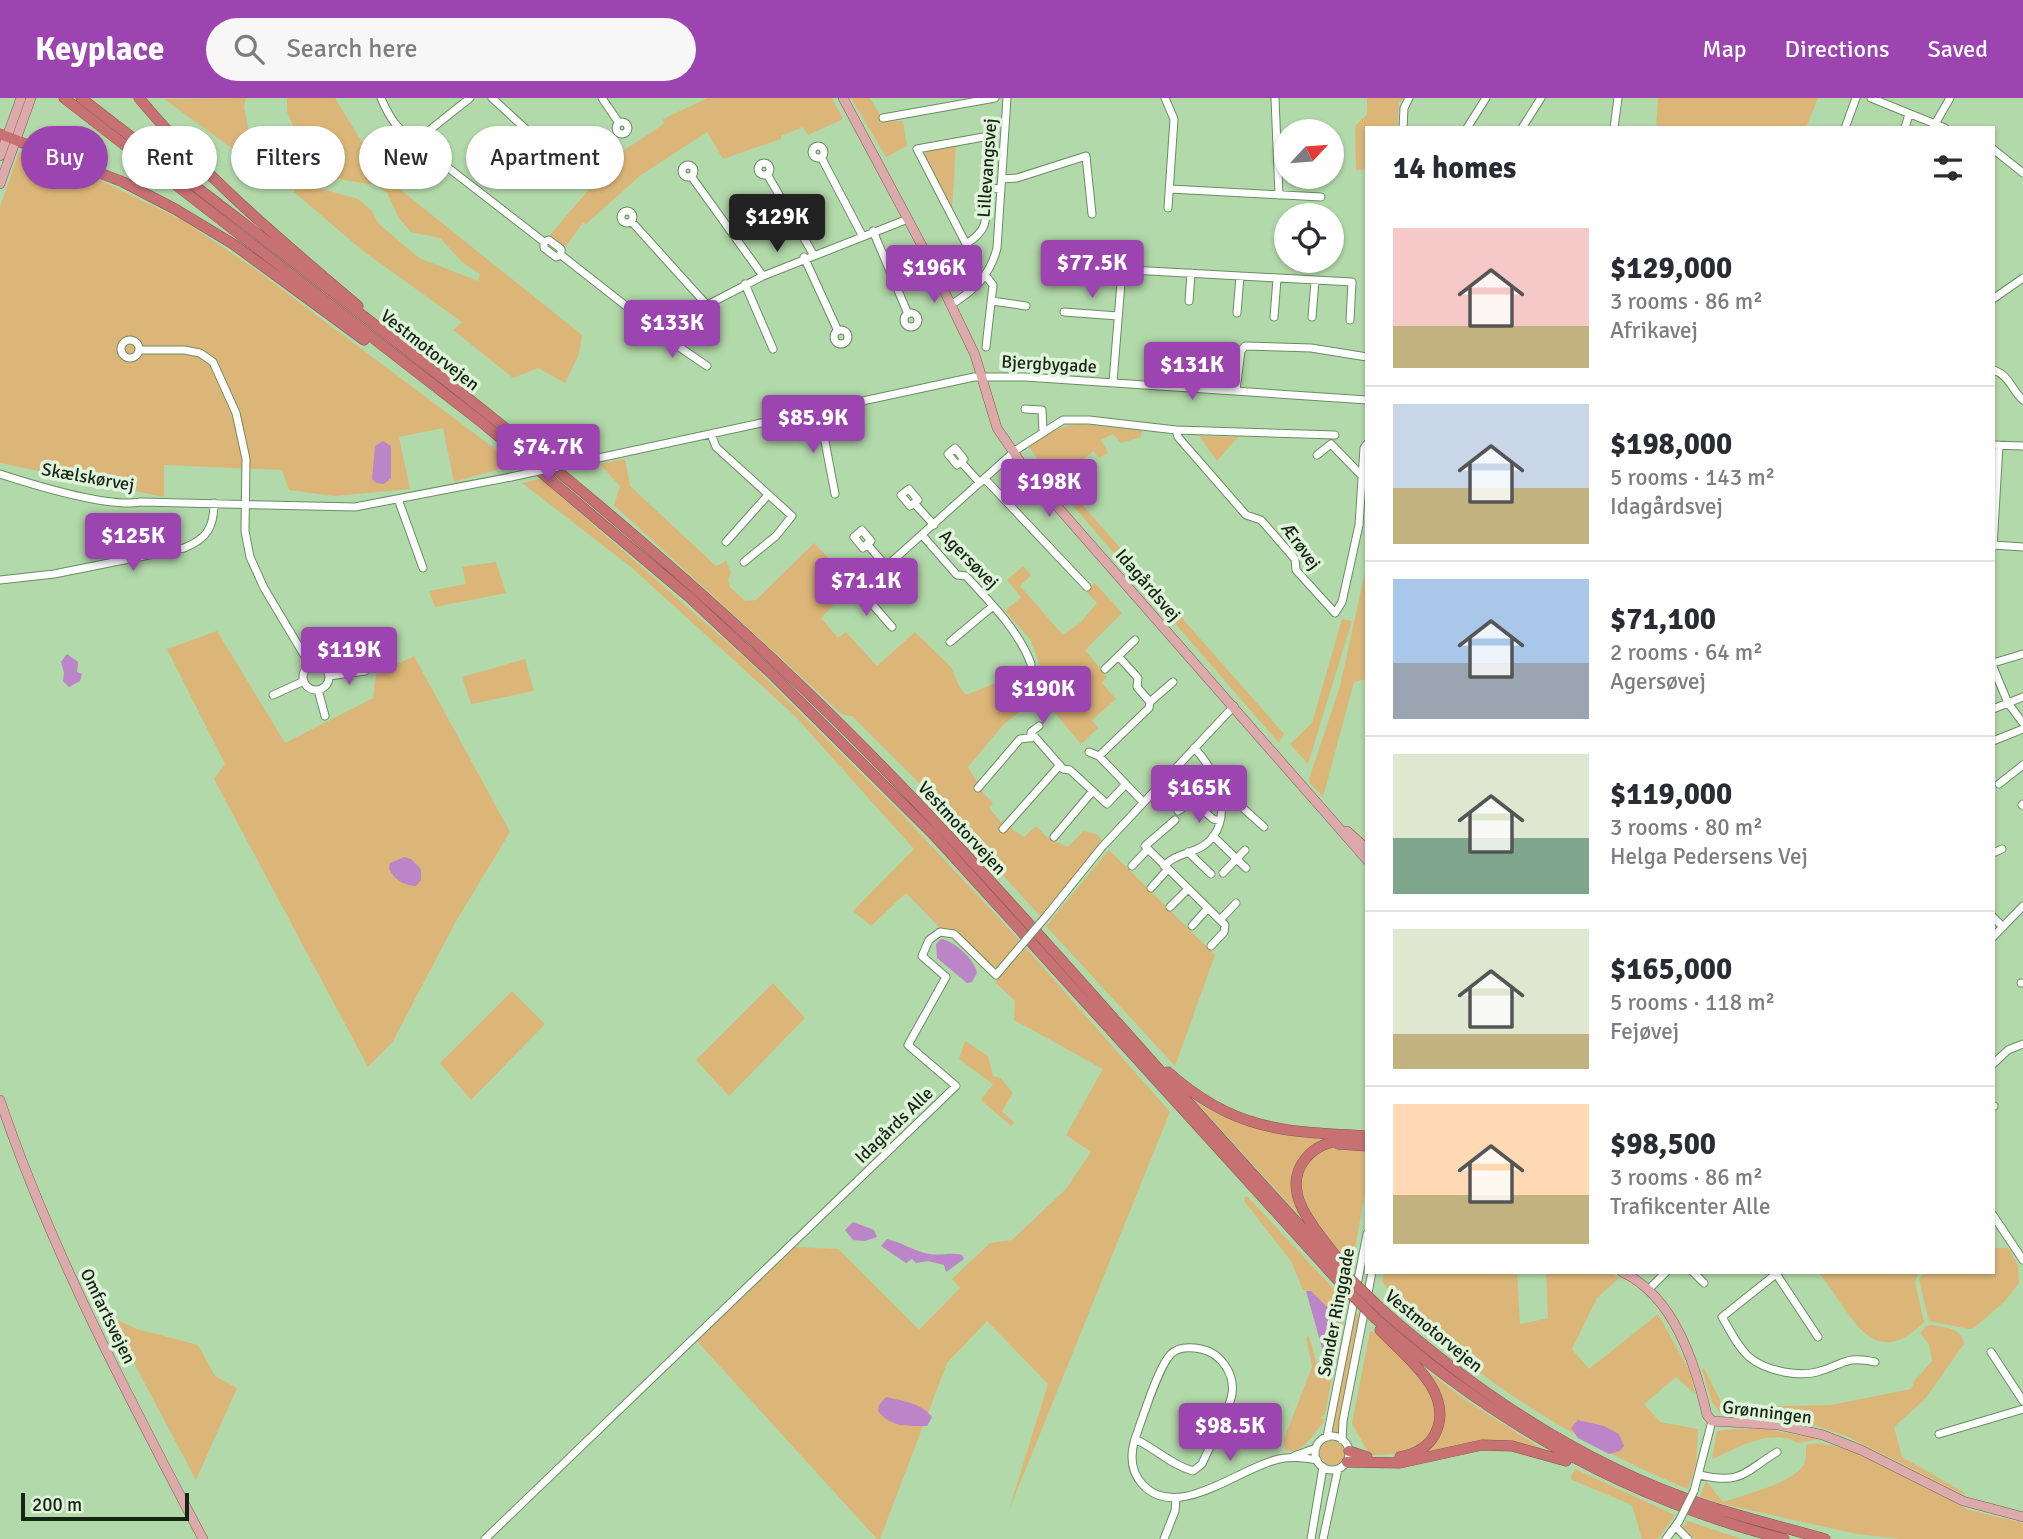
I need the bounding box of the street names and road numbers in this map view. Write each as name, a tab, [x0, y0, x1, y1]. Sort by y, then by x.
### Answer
street label: Lillevangsvej	[973, 118, 1001, 218]
street label: Vestmotorvejen	[376, 305, 484, 395]
street label: Bjergbygade	[1001, 351, 1097, 377]
street label: Skælskørvej	[40, 458, 136, 496]
street label: Ærøvej	[1276, 518, 1326, 574]
street label: Agersøvej	[935, 525, 1003, 593]
street label: Idagårdsvej	[1111, 544, 1185, 626]
street label: Vestmotorvejen	[913, 777, 1011, 879]
street label: Idagårds Alle	[850, 1082, 938, 1168]
street label: Sønder Ringgade	[1313, 1246, 1359, 1378]
street label: Omfartsvejen	[75, 1265, 141, 1367]
street label: Vestmotorvejen	[1381, 1285, 1487, 1377]
street label: Grønningen	[1721, 1396, 1813, 1428]

